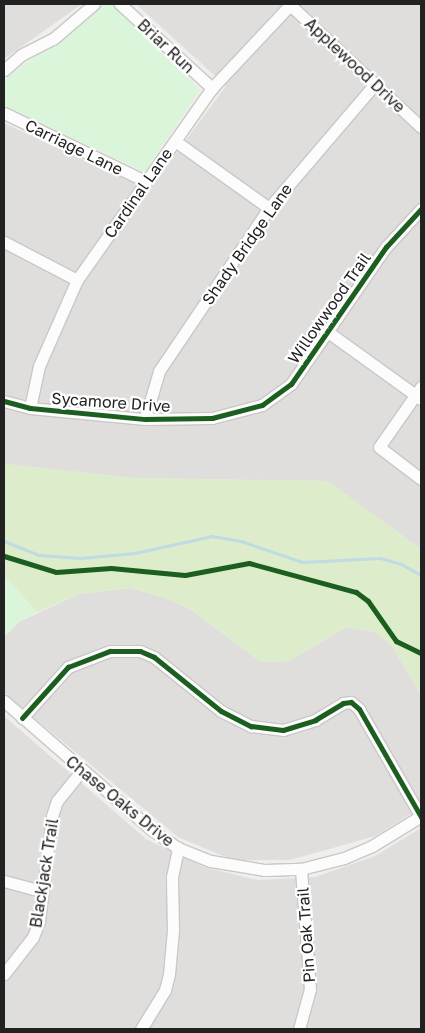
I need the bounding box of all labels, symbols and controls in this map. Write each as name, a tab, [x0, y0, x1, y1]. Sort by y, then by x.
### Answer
street label: Applewood Drive	[301, 14, 409, 116]
street label: Briar Run	[134, 15, 198, 77]
street label: Carriage Lane	[22, 115, 126, 179]
street label: Cardinal Lane	[100, 144, 176, 242]
street label: Shady Bridge Lane	[198, 180, 296, 308]
street label: Willowwood Trail	[284, 249, 374, 367]
street label: Sycamore Drive	[51, 388, 171, 416]
street label: Chase Oaks Drive	[62, 752, 178, 850]
street label: Blackjack Trail	[26, 817, 62, 929]
street label: Pin Oak Trail	[293, 887, 319, 983]

